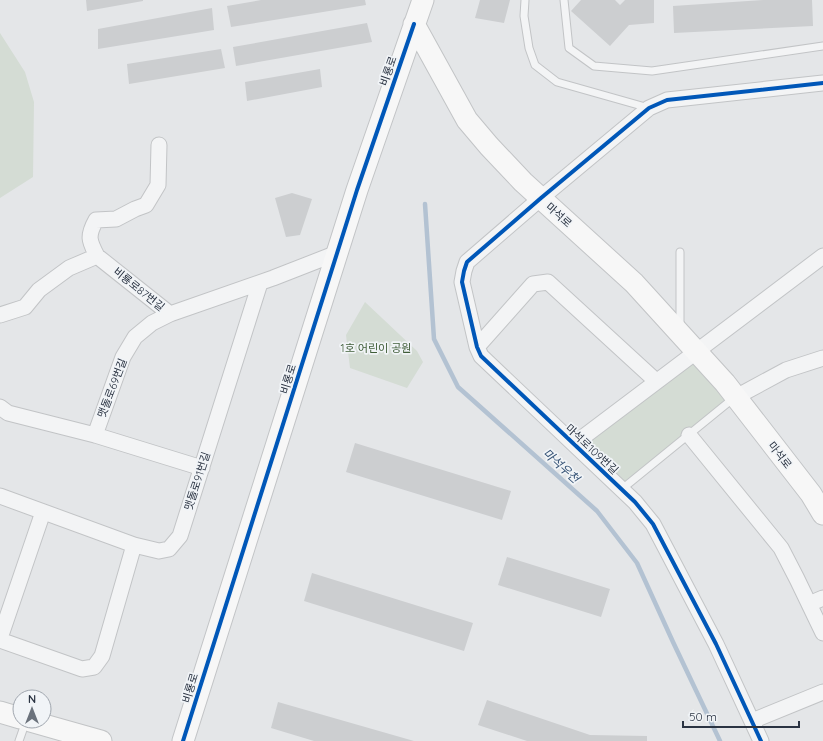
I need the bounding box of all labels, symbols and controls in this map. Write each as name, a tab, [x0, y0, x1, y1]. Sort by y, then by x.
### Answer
street label: 비룡로	[376, 54, 400, 88]
street label: 마석로	[543, 200, 575, 230]
street label: 비룡로87번길	[111, 264, 167, 314]
park label: 1호 어린이 공원	[341, 341, 411, 355]
street label: 맷돌로69번길	[94, 356, 130, 420]
street label: 비룡로	[277, 362, 299, 396]
street label: 마석로109번길	[563, 421, 621, 477]
street label: 마석로	[765, 439, 795, 471]
water label: 마석우천	[540, 445, 584, 487]
street label: 맷돌로91번길	[181, 450, 213, 512]
street label: 비룡로	[179, 671, 201, 705]
north arrow	[12, 689, 52, 729]
text: N	[28, 692, 36, 706]
scale bar	[683, 703, 799, 729]
text: 50 m	[689, 709, 717, 724]

